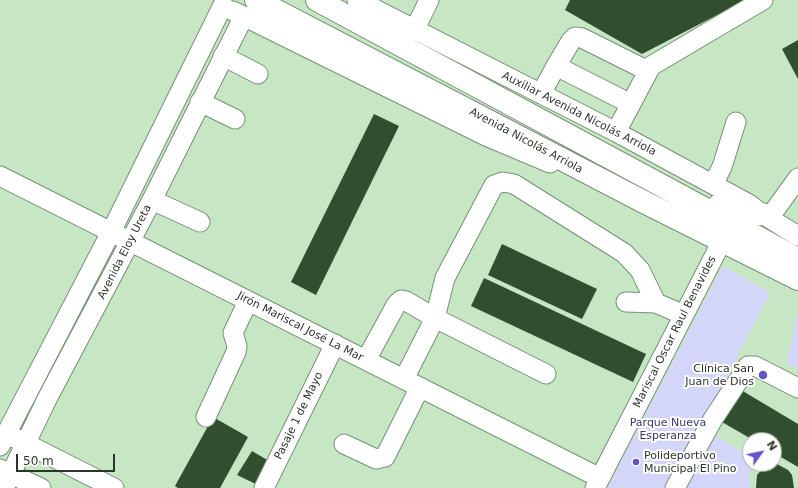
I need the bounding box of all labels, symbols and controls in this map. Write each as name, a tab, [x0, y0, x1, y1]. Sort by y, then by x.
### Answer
street label: Auxiliar Avenida Nicolás Arriola	[500, 69, 658, 159]
street label: Avenida Nicolás Arriola	[467, 105, 585, 177]
street label: Avenida Eloy Ureta	[95, 203, 155, 301]
street label: Mariscal Oscar Raul Benavides	[631, 254, 719, 410]
street label: Jirón Mariscal José La Mar	[235, 289, 365, 365]
place label: Clínica San Juan de Dios	[685, 362, 754, 388]
marker: Clínica San Juan de Dios	[757, 369, 769, 381]
street label: Pasaje 1 de Mayo	[272, 370, 326, 462]
park label: Parque Nueva Esperanza	[630, 416, 706, 442]
north arrow	[742, 432, 782, 472]
text: N	[764, 438, 780, 453]
scale bar	[18, 446, 117, 472]
place label: Polideportivo Municipal El Pino	[644, 449, 737, 475]
text: 50 m	[23, 454, 54, 468]
marker: Polideportivo Municipal El Pino	[631, 457, 641, 467]

